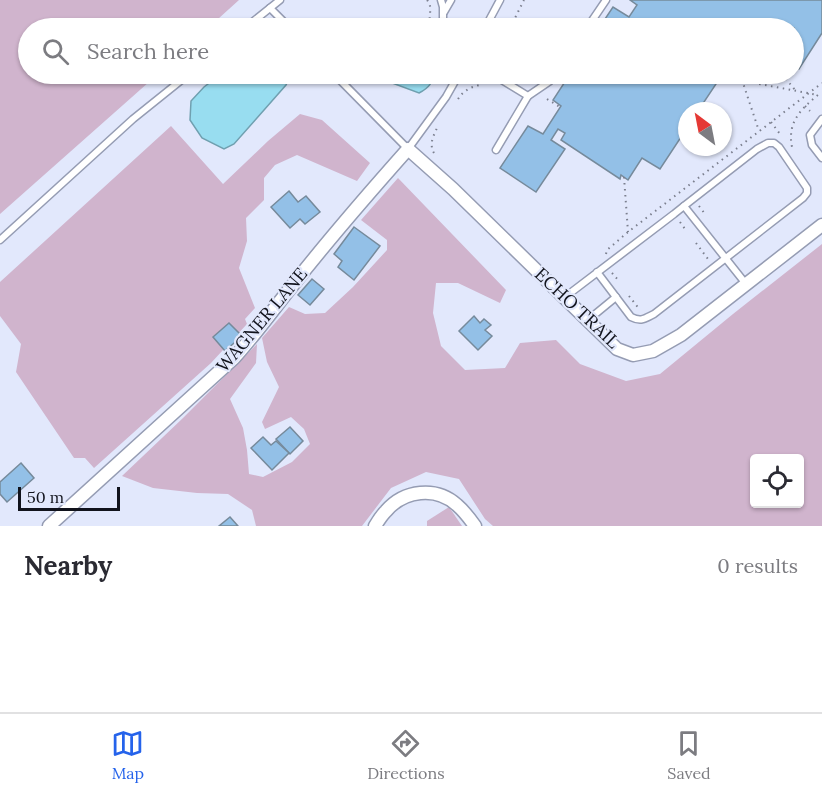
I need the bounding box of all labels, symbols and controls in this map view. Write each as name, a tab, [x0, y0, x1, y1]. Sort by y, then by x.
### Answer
search box	[18, 18, 804, 84]
icon: search	[39, 35, 72, 68]
text: Search here	[87, 37, 209, 65]
north arrow	[678, 102, 732, 156]
street label: ECHO TRAIL	[530, 262, 625, 353]
street label: WAGNER LANE	[211, 263, 312, 377]
map controls	[750, 454, 804, 508]
button: locate	[750, 454, 804, 508]
scale bar	[18, 484, 120, 511]
text: 50 m	[27, 487, 64, 507]
text: Nearby	[24, 549, 112, 582]
text: 0 results	[717, 553, 798, 578]
tab: Map	[111, 727, 144, 783]
tab: Directions	[367, 727, 445, 783]
tab: Saved	[667, 727, 711, 783]

